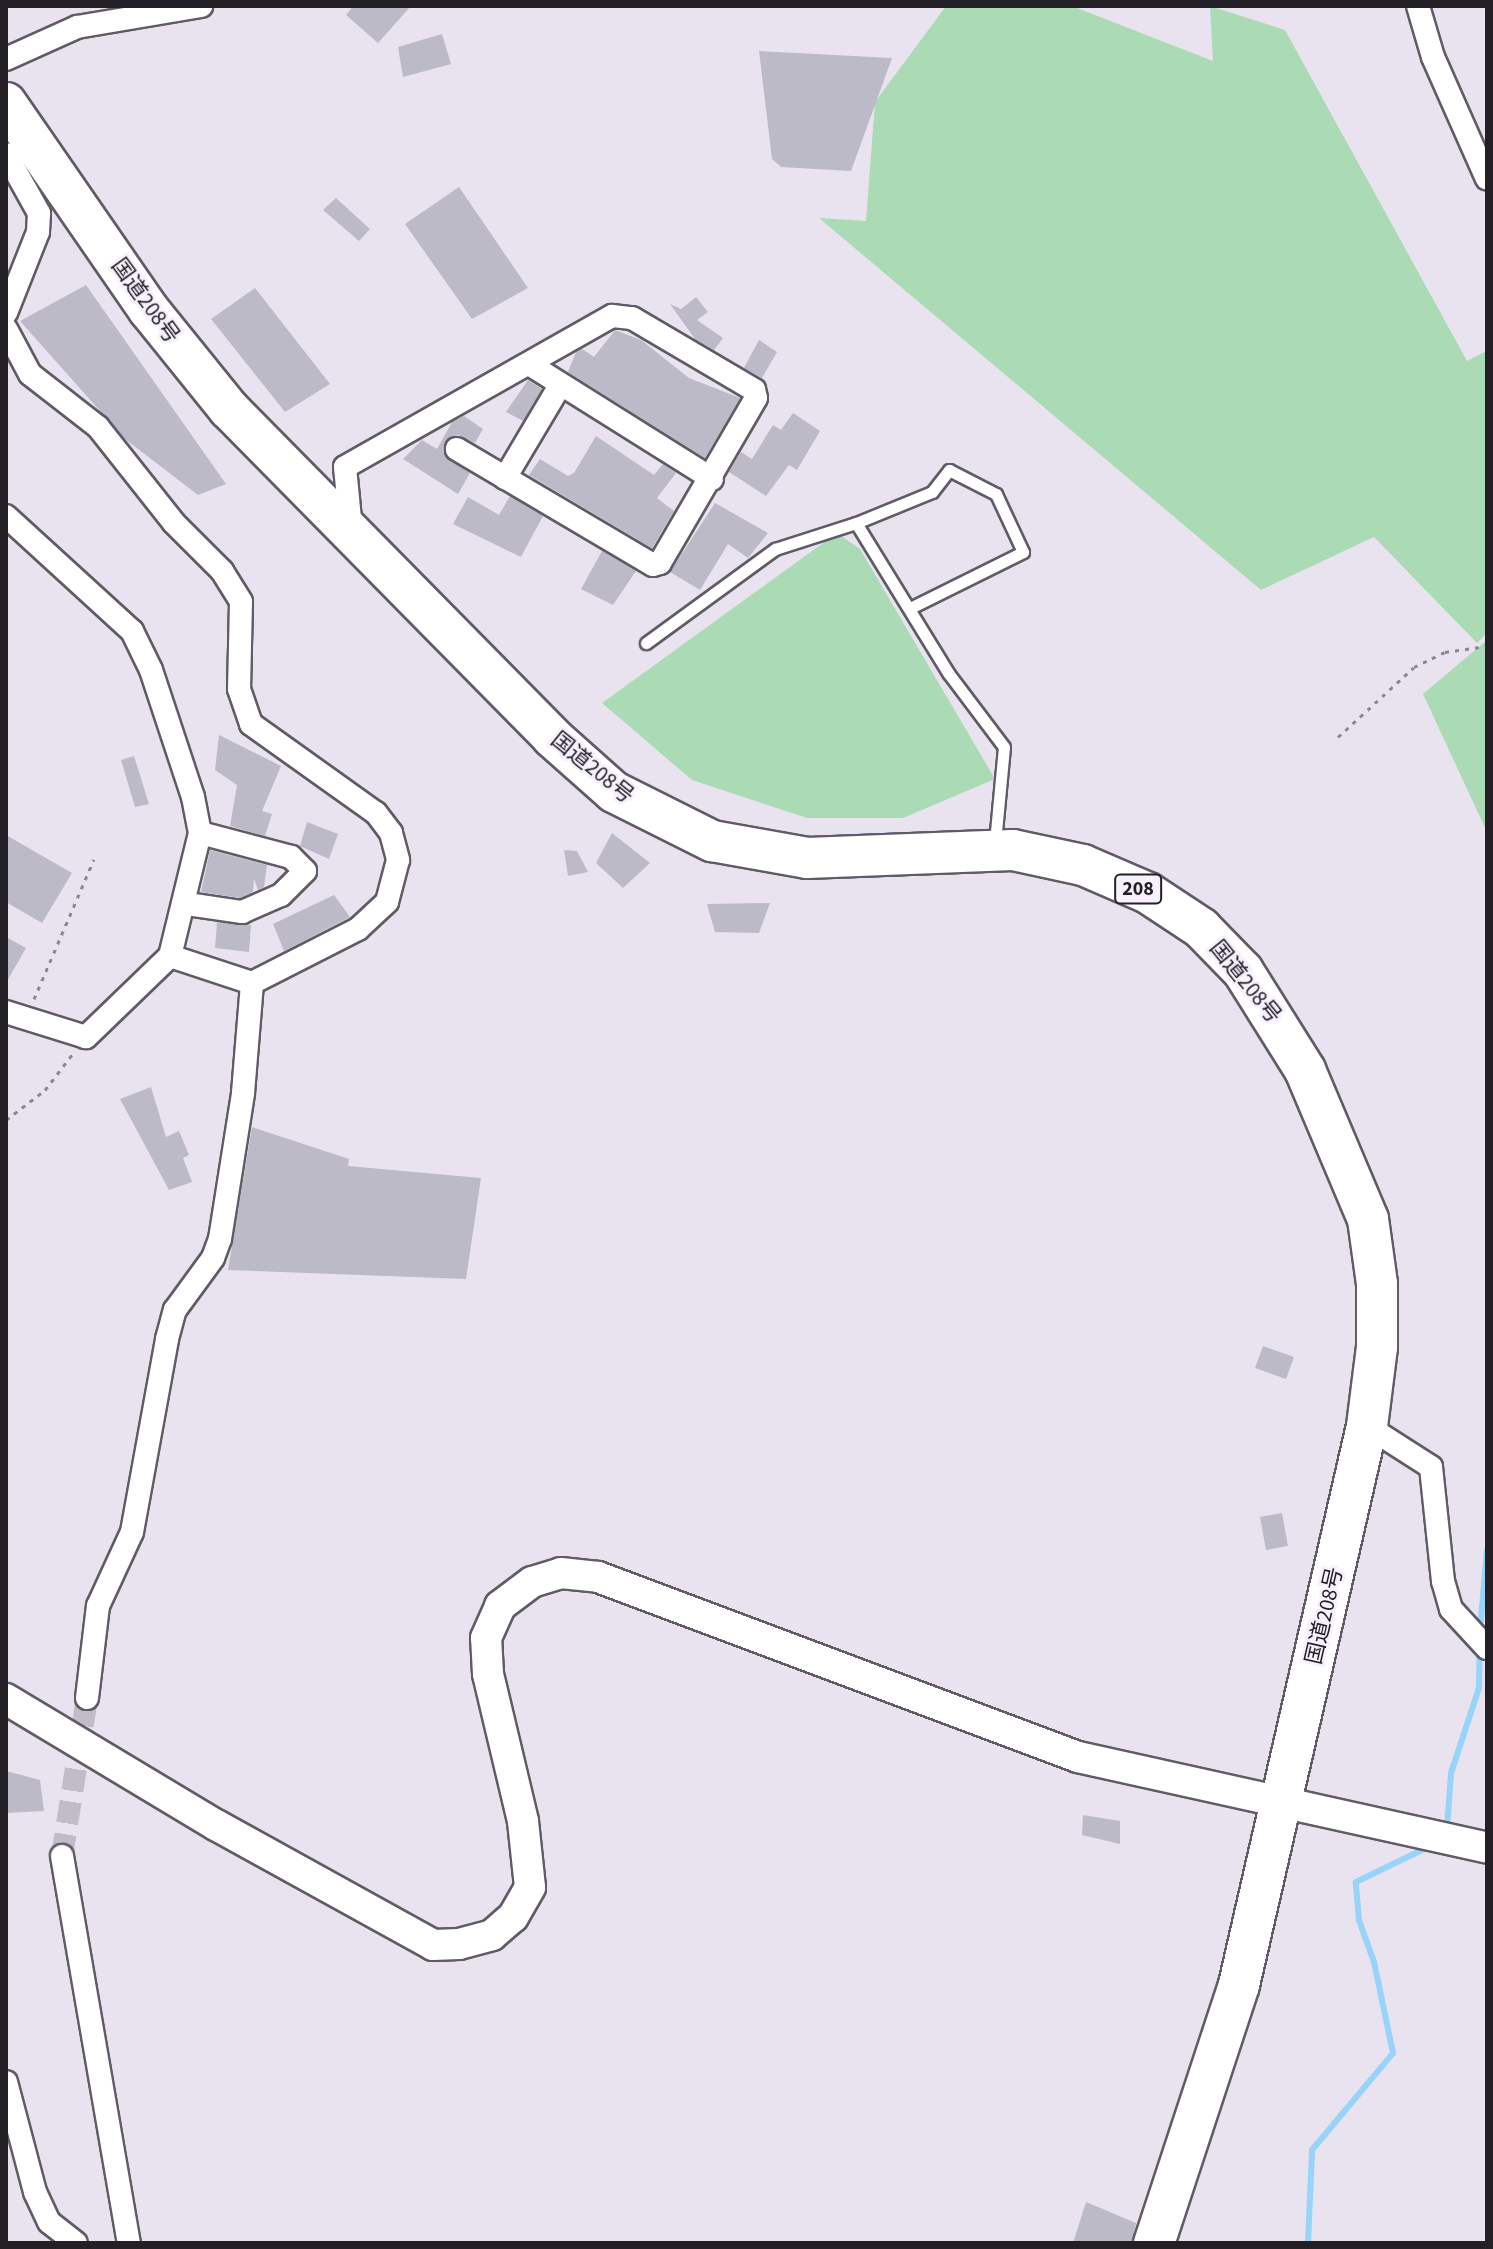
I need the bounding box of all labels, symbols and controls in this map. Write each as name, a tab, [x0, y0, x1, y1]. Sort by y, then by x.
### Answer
street label: 国道208号	[105, 253, 185, 349]
street label: 国道208号	[545, 727, 639, 809]
road number: 208	[1114, 873, 1162, 905]
street label: 国道208号	[1204, 935, 1286, 1029]
street label: 国道208号	[1301, 1565, 1349, 1667]

